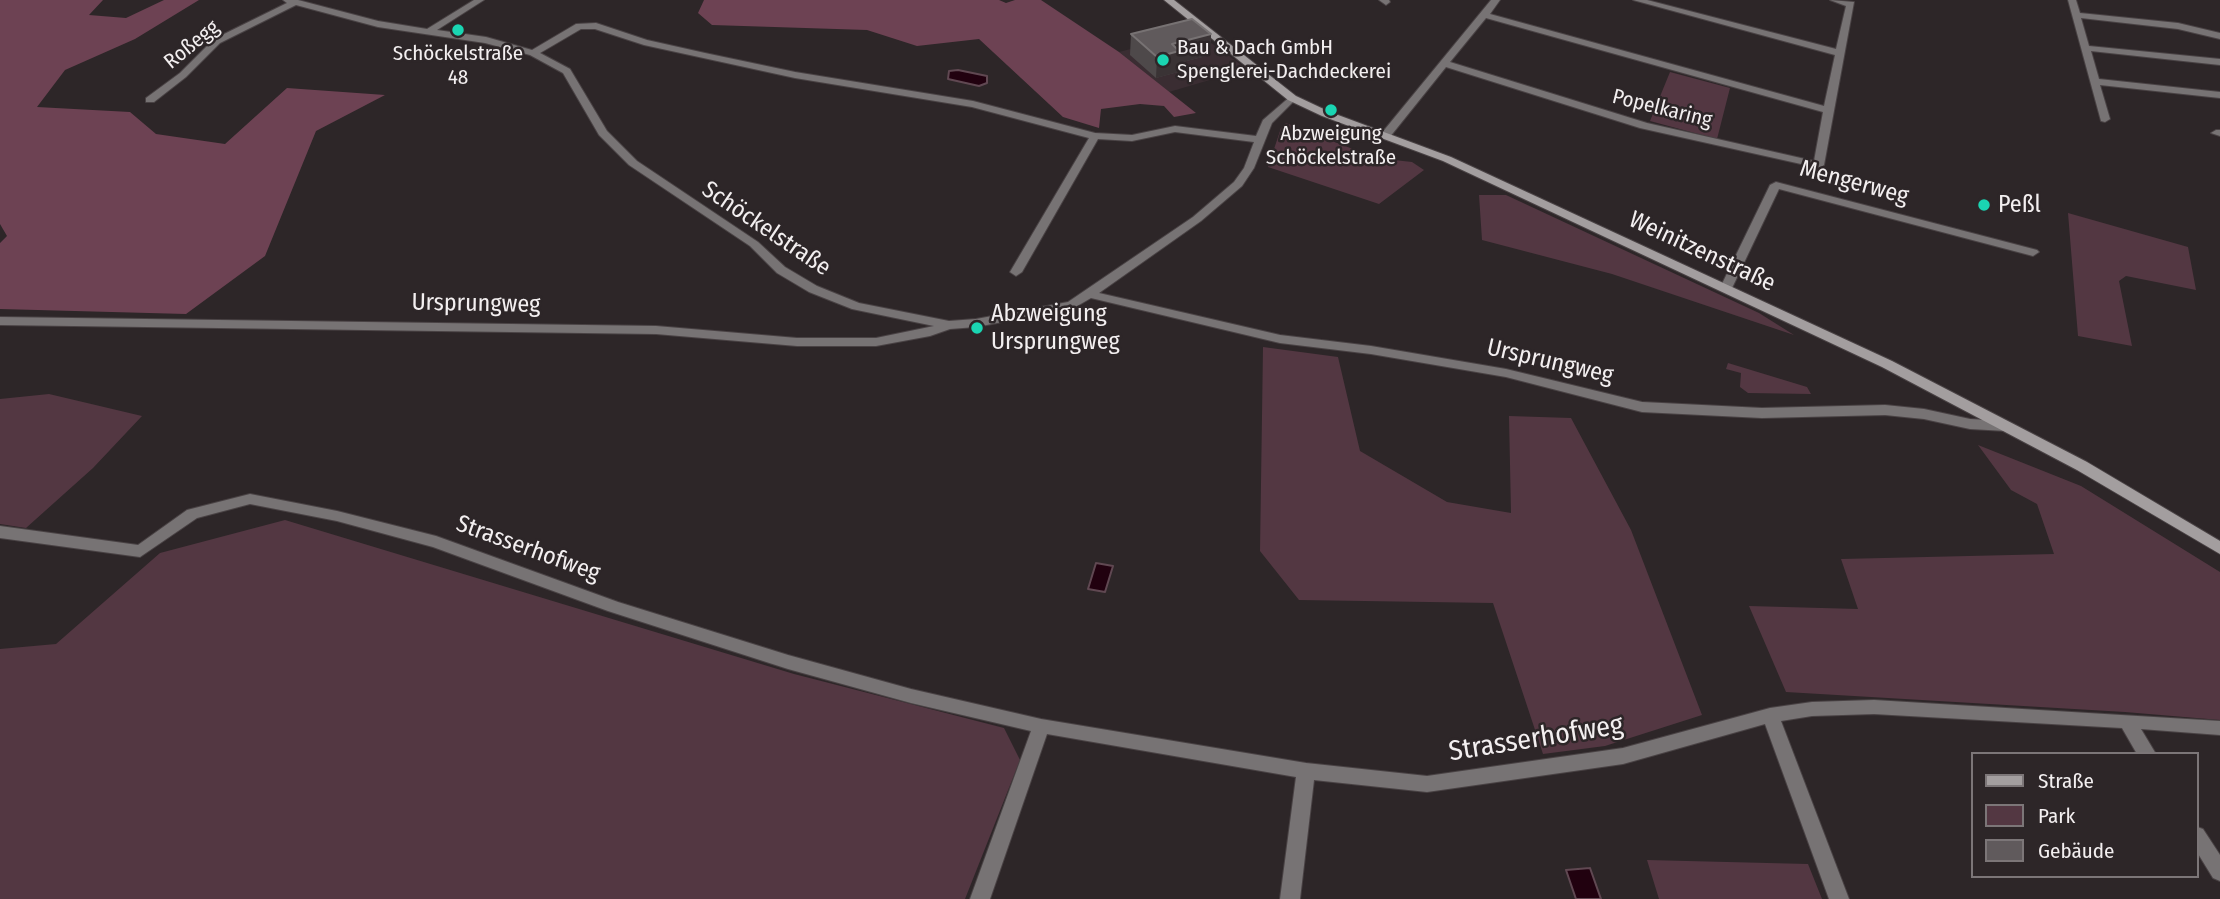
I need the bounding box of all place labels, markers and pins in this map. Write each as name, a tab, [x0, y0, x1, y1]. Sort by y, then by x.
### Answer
marker: Schöckelstraße 48	[450, 22, 466, 38]
place label: Bau & Dach GmbH Spenglerei-Dachdeckerei	[1177, 35, 1391, 85]
place label: Schöckelstraße 48	[393, 41, 523, 91]
marker: Bau & Dach GmbH Spenglerei-Dachdeckerei	[1155, 52, 1171, 68]
marker: Abzweigung Schöckelstraße	[1323, 102, 1339, 118]
place label: Abzweigung Schöckelstraße	[1266, 121, 1396, 171]
place label: Peßl	[1998, 191, 2041, 219]
marker: Peßl	[1976, 197, 1992, 213]
place label: Abzweigung Ursprungweg	[991, 300, 1120, 356]
marker: Abzweigung Ursprungweg	[969, 320, 985, 336]

